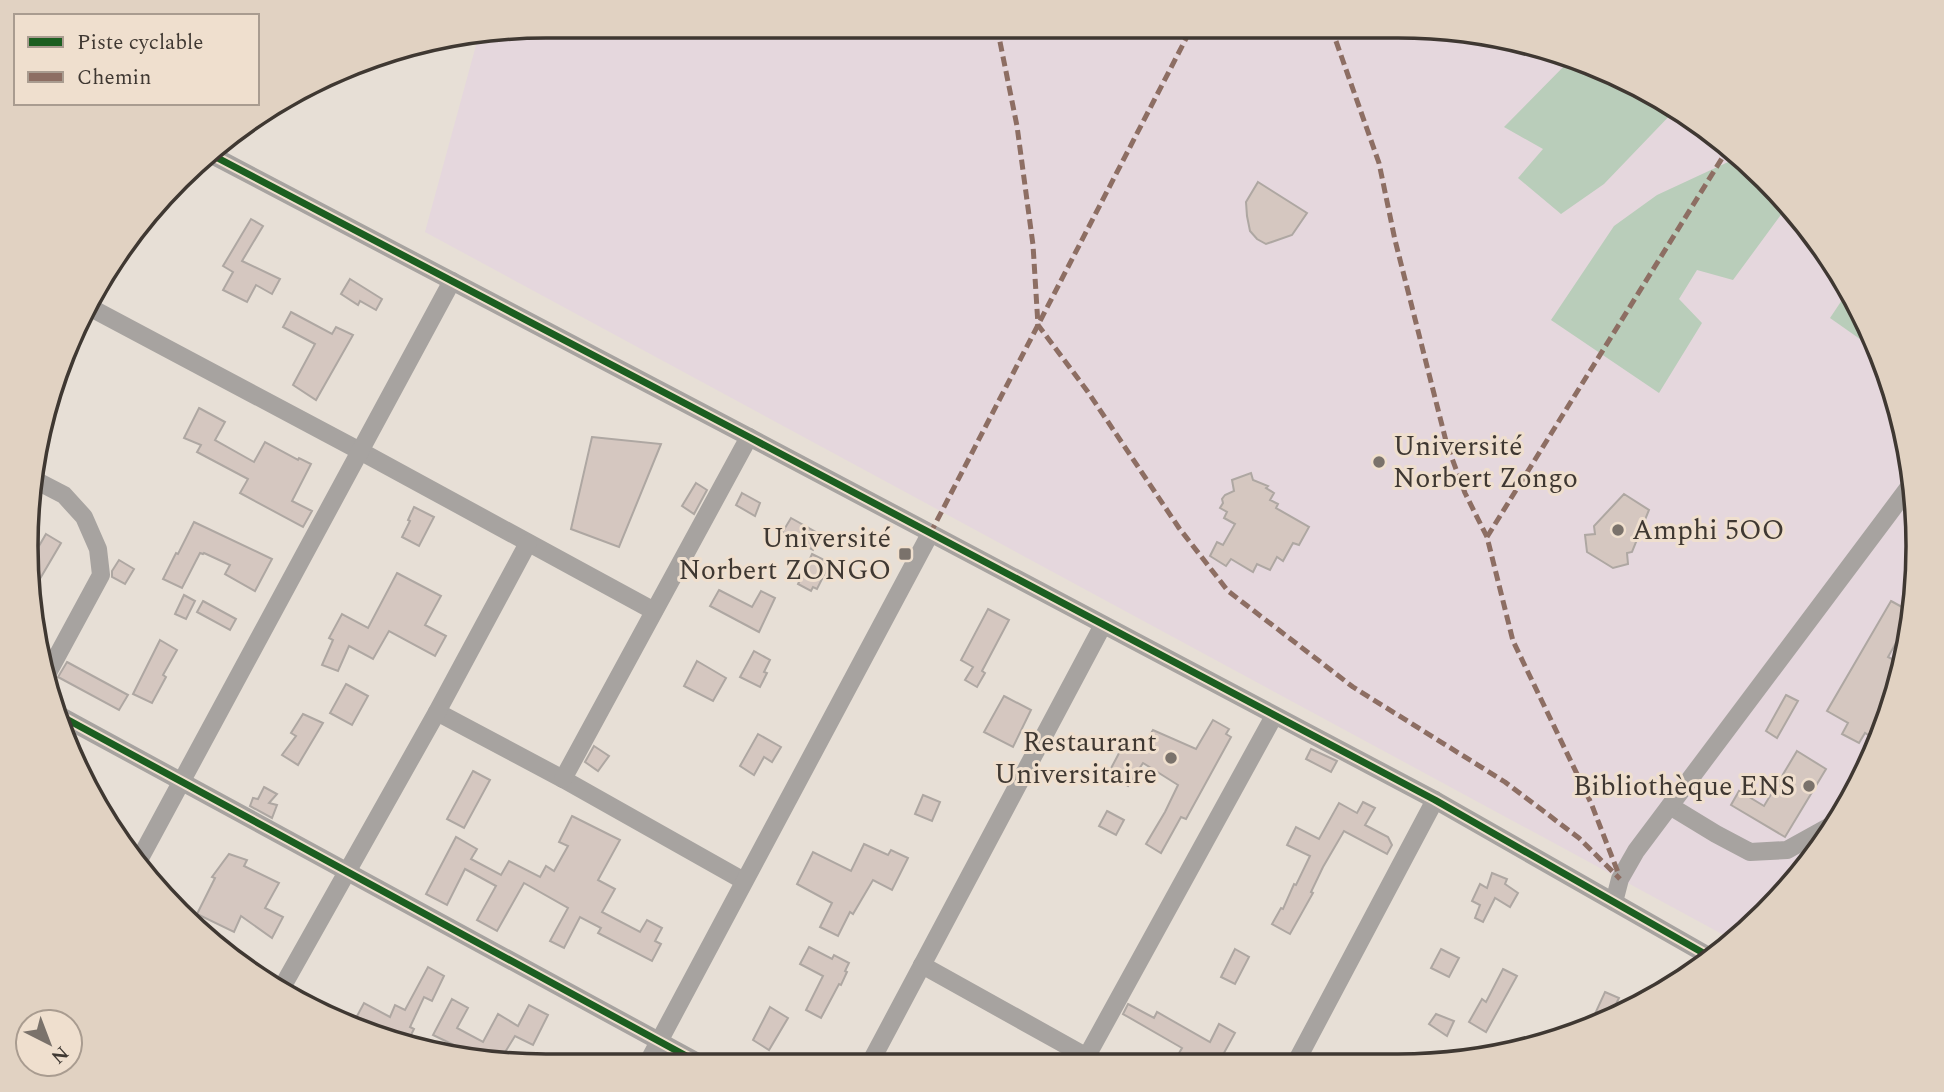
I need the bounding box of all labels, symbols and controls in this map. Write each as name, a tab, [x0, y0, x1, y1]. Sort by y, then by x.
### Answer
legend	[14, 14, 259, 105]
text: Piste cyclable	[77, 27, 203, 59]
text: Chemin	[77, 62, 151, 94]
place label: Université Norbert Zongo	[1393, 425, 1578, 500]
marker: Université Norbert Zongo	[1371, 454, 1387, 470]
place label: Amphi 5OO	[1632, 509, 1784, 552]
place label: Université Norbert ZONGO	[678, 517, 891, 592]
marker: Amphi 5OO	[1610, 522, 1626, 538]
marker: Université Norbert ZONGO	[897, 546, 913, 562]
place label: Restaurant Universitaire	[994, 721, 1157, 796]
marker: Restaurant Universitaire	[1163, 750, 1179, 766]
place label: Bibliothèque ENS	[1573, 765, 1795, 808]
marker: Bibliothèque ENS	[1801, 778, 1817, 794]
north arrow	[14, 1008, 84, 1078]
text: N	[44, 1039, 75, 1070]

